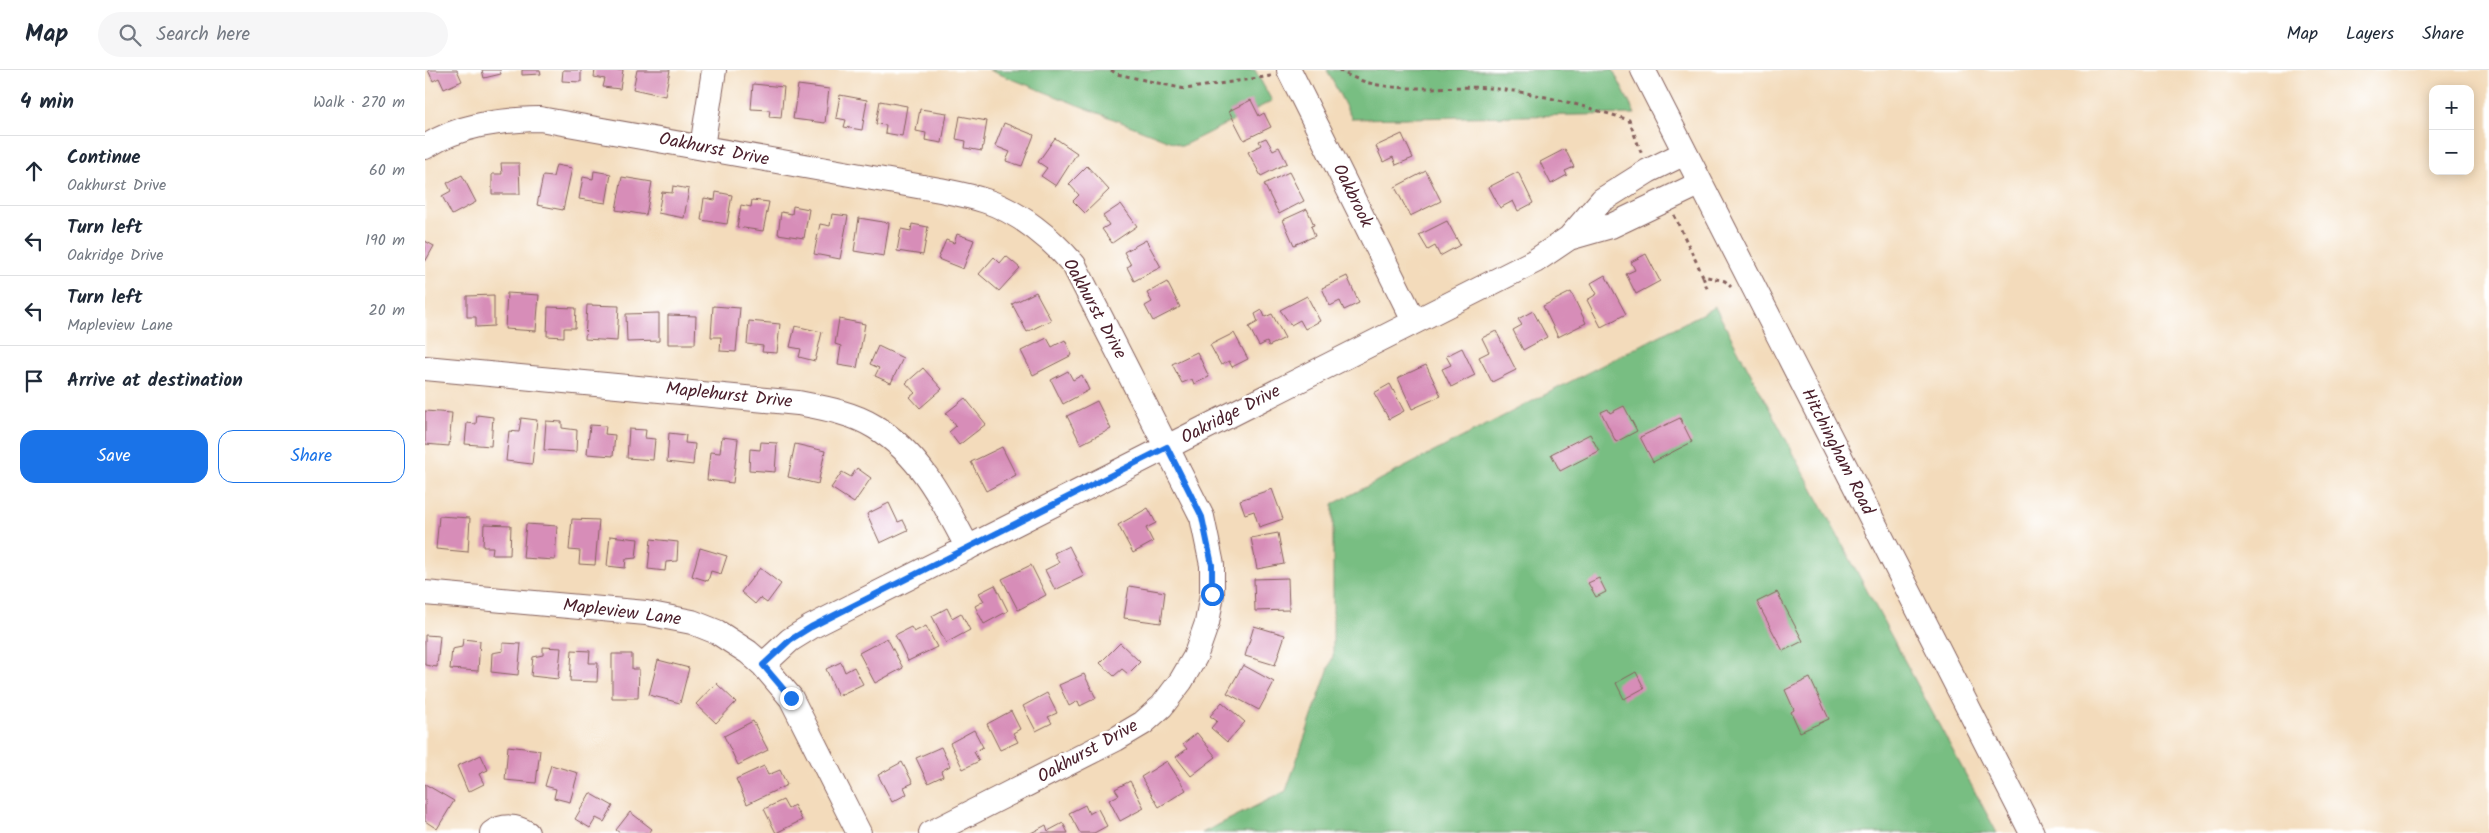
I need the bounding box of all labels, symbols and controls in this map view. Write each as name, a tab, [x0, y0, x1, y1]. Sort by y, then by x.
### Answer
search box	[98, 12, 448, 57]
text: Map	[25, 15, 68, 54]
text: Search here	[156, 20, 250, 50]
text: Map	[2287, 20, 2318, 49]
text: Layers	[2346, 20, 2394, 49]
text: Share	[2422, 20, 2464, 49]
icon: search	[116, 21, 144, 49]
map controls	[2429, 85, 2474, 175]
button: +	[2429, 85, 2474, 130]
text: 4 min	[20, 86, 74, 119]
text: Walk · 270 m	[313, 90, 405, 115]
street label: Oakhurst Drive	[656, 125, 772, 175]
button: −	[2429, 130, 2474, 175]
text: Continue	[67, 143, 140, 173]
icon: ahead	[20, 157, 48, 185]
text: 60 m	[369, 158, 405, 183]
street label: Oakbrook	[1324, 159, 1380, 233]
text: Oakhurst Drive	[67, 173, 166, 198]
text: Turn left	[67, 213, 142, 243]
icon: left	[20, 227, 48, 255]
text: 190 m	[365, 228, 405, 253]
text: Oakridge Drive	[67, 243, 164, 268]
street label: Oakhurst Drive	[1054, 253, 1134, 365]
text: Turn left	[67, 283, 142, 313]
icon: left	[20, 297, 48, 325]
text: 20 m	[369, 298, 405, 323]
text: Mapleview Lane	[67, 313, 173, 338]
text: Arrive at destination	[67, 366, 243, 396]
icon: arrive	[20, 367, 48, 395]
street label: Maplehurst Drive	[664, 375, 794, 417]
street label: Oakridge Drive	[1176, 377, 1286, 453]
street label: Hitchingham Road	[1792, 383, 1882, 521]
button: Save	[20, 430, 208, 483]
button: Share	[218, 430, 405, 483]
route start	[1201, 583, 1224, 606]
street label: Mapleview Lane	[561, 591, 683, 635]
route end	[780, 687, 803, 710]
street label: Oakhurst Drive	[1032, 712, 1144, 792]

